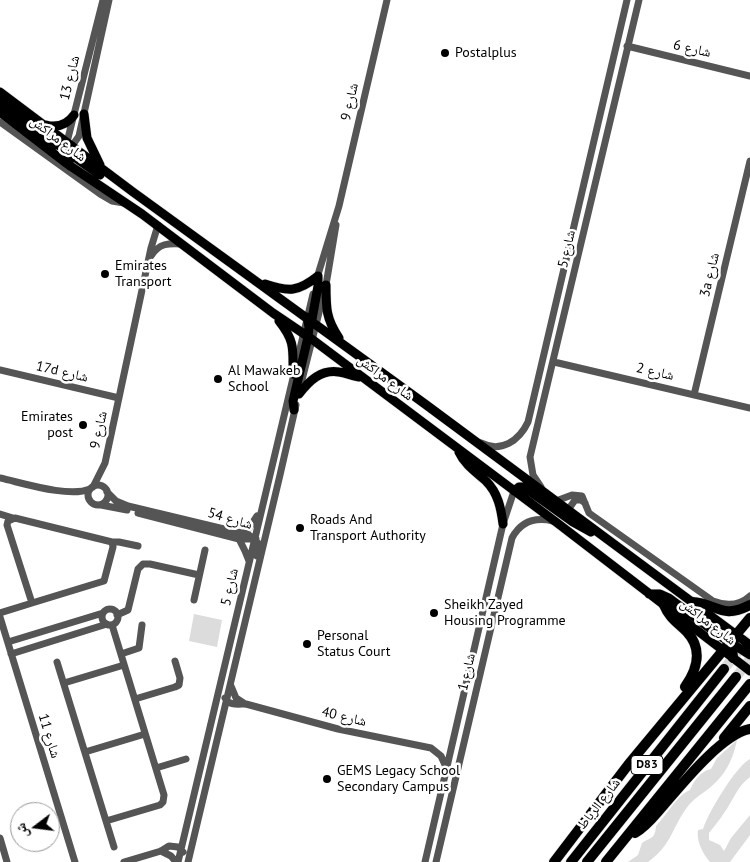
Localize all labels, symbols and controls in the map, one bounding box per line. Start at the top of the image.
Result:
street label: شارع 6 [672,37,712,61]
place label: Postalplus [455,45,517,61]
marker: Postalplus [439,47,451,59]
street label: شارع 13 [56,54,84,102]
street label: شارع 9 [338,82,362,122]
street label: شارع مراكش [27,113,89,165]
street label: شارع 5 [555,229,579,269]
street label: 3a شارع [697,251,723,299]
place label: Emirates Transport [115,258,172,290]
marker: Emirates Transport [99,268,111,280]
street label: شارع مراكش [354,352,416,404]
street label: 17d شارع [34,358,90,386]
street label: شارع 2 [635,360,675,384]
place label: Al Mawakeb School [228,363,300,396]
marker: Al Mawakeb School [212,373,224,385]
place label: Emirates post [21,409,73,442]
street label: شارع 9 [87,410,111,450]
marker: Emirates post [77,419,89,431]
street label: شارع 54 [206,505,254,533]
place label: Roads And Transport Authority [310,512,426,544]
marker: Roads And Transport Authority [294,522,306,534]
street label: شارع 5 [218,567,242,607]
street label: شارع مراكش [677,595,739,649]
place label: Sheikh Zayed Housing Programme [444,597,566,630]
marker: Sheikh Zayed Housing Programme [428,607,440,619]
place label: Personal Status Court [317,628,391,660]
marker: Personal Status Court [301,638,313,650]
street label: شارع 1 [455,652,479,692]
street label: شارع 40 [320,704,368,730]
street label: شارع 11 [34,712,64,760]
road number: D83 [631,756,663,774]
place label: GEMS Legacy School Secondary Campus [337,763,460,796]
marker: GEMS Legacy School Secondary Campus [321,773,333,785]
street label: شارع الرباط [574,775,624,833]
north arrow [10,802,60,852]
text: ش [11,821,32,840]

